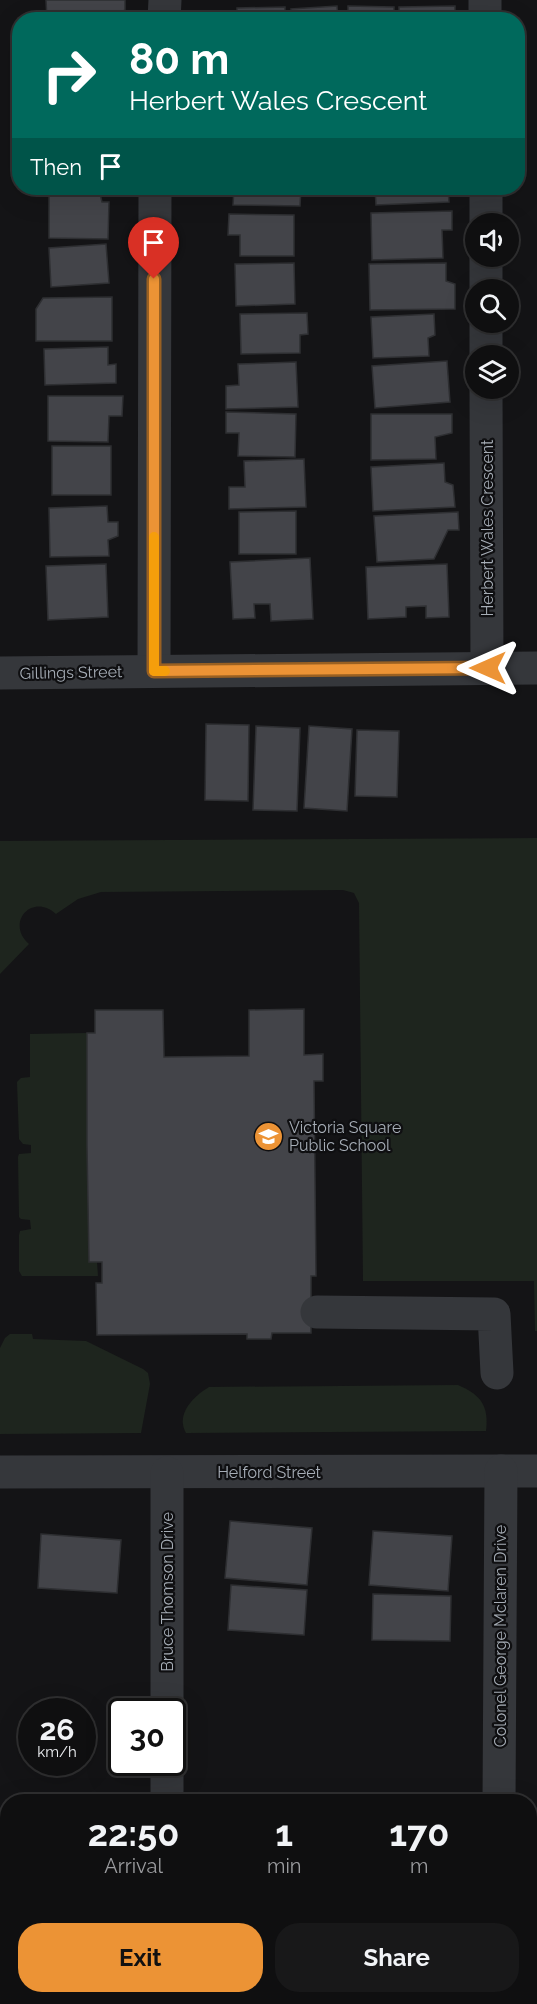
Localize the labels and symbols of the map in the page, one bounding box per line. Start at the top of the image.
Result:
pin [128,217,179,279]
street label: Herbert Wales Crescent [478,439,497,616]
position arrow [456,636,520,700]
street label: Gillings Street [20,662,123,683]
place label: Victoria Square Public School [289,1118,401,1155]
school or university icon: Victoria Square Public School [252,1120,284,1152]
street label: Helford Street [217,1463,322,1482]
street label: Bruce Thomson Drive [158,1512,177,1672]
street label: Colonel George Mclaren Drive [491,1525,510,1747]
speed limit sign: 30 [108,1698,186,1776]

